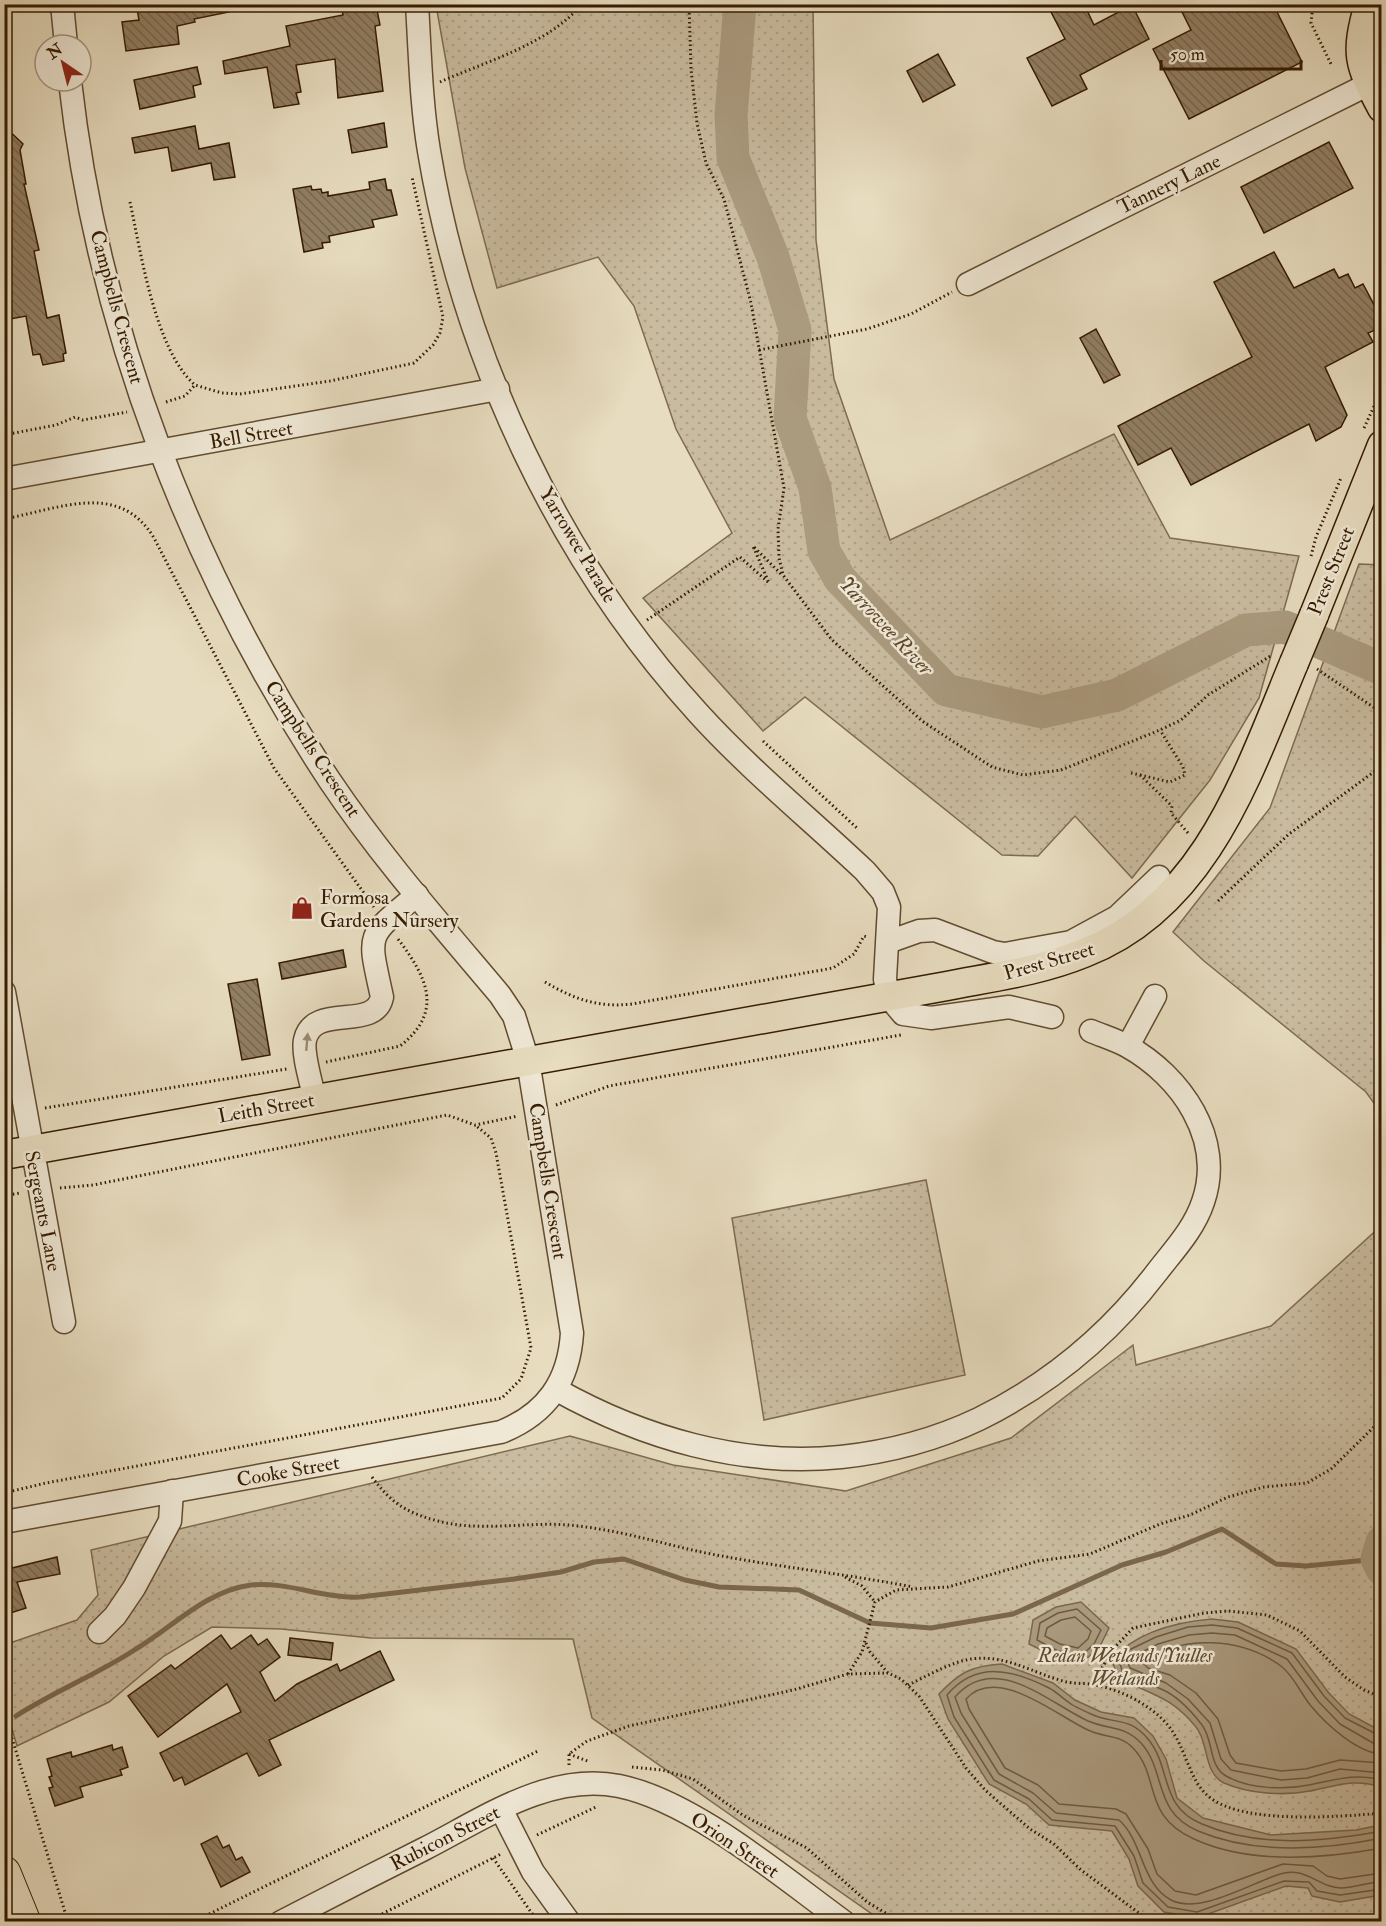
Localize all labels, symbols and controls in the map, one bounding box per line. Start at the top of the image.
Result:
north arrow [33,33,93,93]
scale bar [1161,33,1300,71]
text: N [43,39,67,64]
text: 50 m [1170,43,1205,66]
street label: Tannery Lane [1113,148,1225,220]
street label: Campbells Crescent [84,227,150,387]
street label: Bell Street [207,415,295,455]
street label: Yarrowee Parade [534,482,622,608]
street label: Prest Street [1302,523,1360,619]
water label: Yarrowee River [833,571,940,682]
street label: Campbells Crescent [259,676,367,823]
place label: Formosa Gardens Nursery [320,885,460,933]
shop icon: Formosa Gardens Nursery [289,895,315,921]
street label: Prest Street [1001,936,1098,986]
one-way arrow [302,1033,312,1052]
street label: Leith Street [216,1087,317,1129]
street label: Campbells Crescent [522,1101,573,1262]
street label: Sergeants Lane [19,1149,67,1273]
street label: Cooke Street [235,1450,342,1492]
park label: Redan Wetlands/Yuilles Wetlands [1037,1643,1213,1691]
street label: Rubicon Street [386,1799,504,1876]
street label: Orion Street [686,1806,784,1884]

